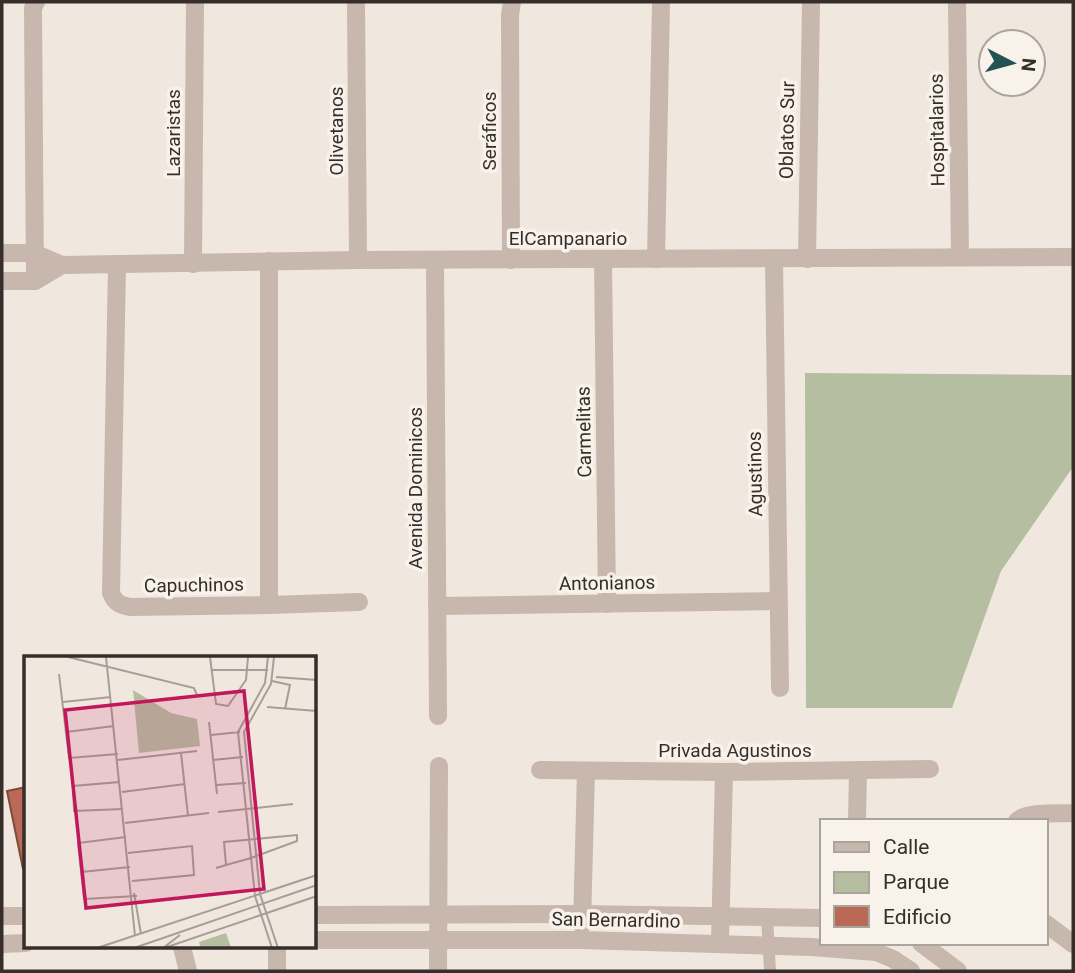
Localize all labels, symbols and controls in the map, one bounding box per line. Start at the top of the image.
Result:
north arrow [977,28,1047,98]
text: N [1016,57,1041,73]
street label: Hospitalarios [925,73,949,187]
street label: Oblatos Sur [775,80,799,179]
street label: Olivetanos [325,86,348,176]
street label: Lazaristas [162,89,185,177]
street label: Seráficos [478,92,501,170]
street label: ElCampanario [509,227,627,250]
street label: Carmelitas [572,386,596,478]
street label: Avenida Dominicos [404,407,427,569]
street label: Agustinos [743,431,767,517]
street label: Antonianos [559,571,655,595]
street label: Capuchinos [144,573,244,597]
inset map [24,656,317,948]
street label: Privada Agustinos [658,739,812,762]
legend [820,819,1047,945]
text: Calle [883,835,929,859]
text: Parque [883,870,949,894]
text: Edificio [883,905,951,929]
street label: San Bernardino [551,907,681,933]

